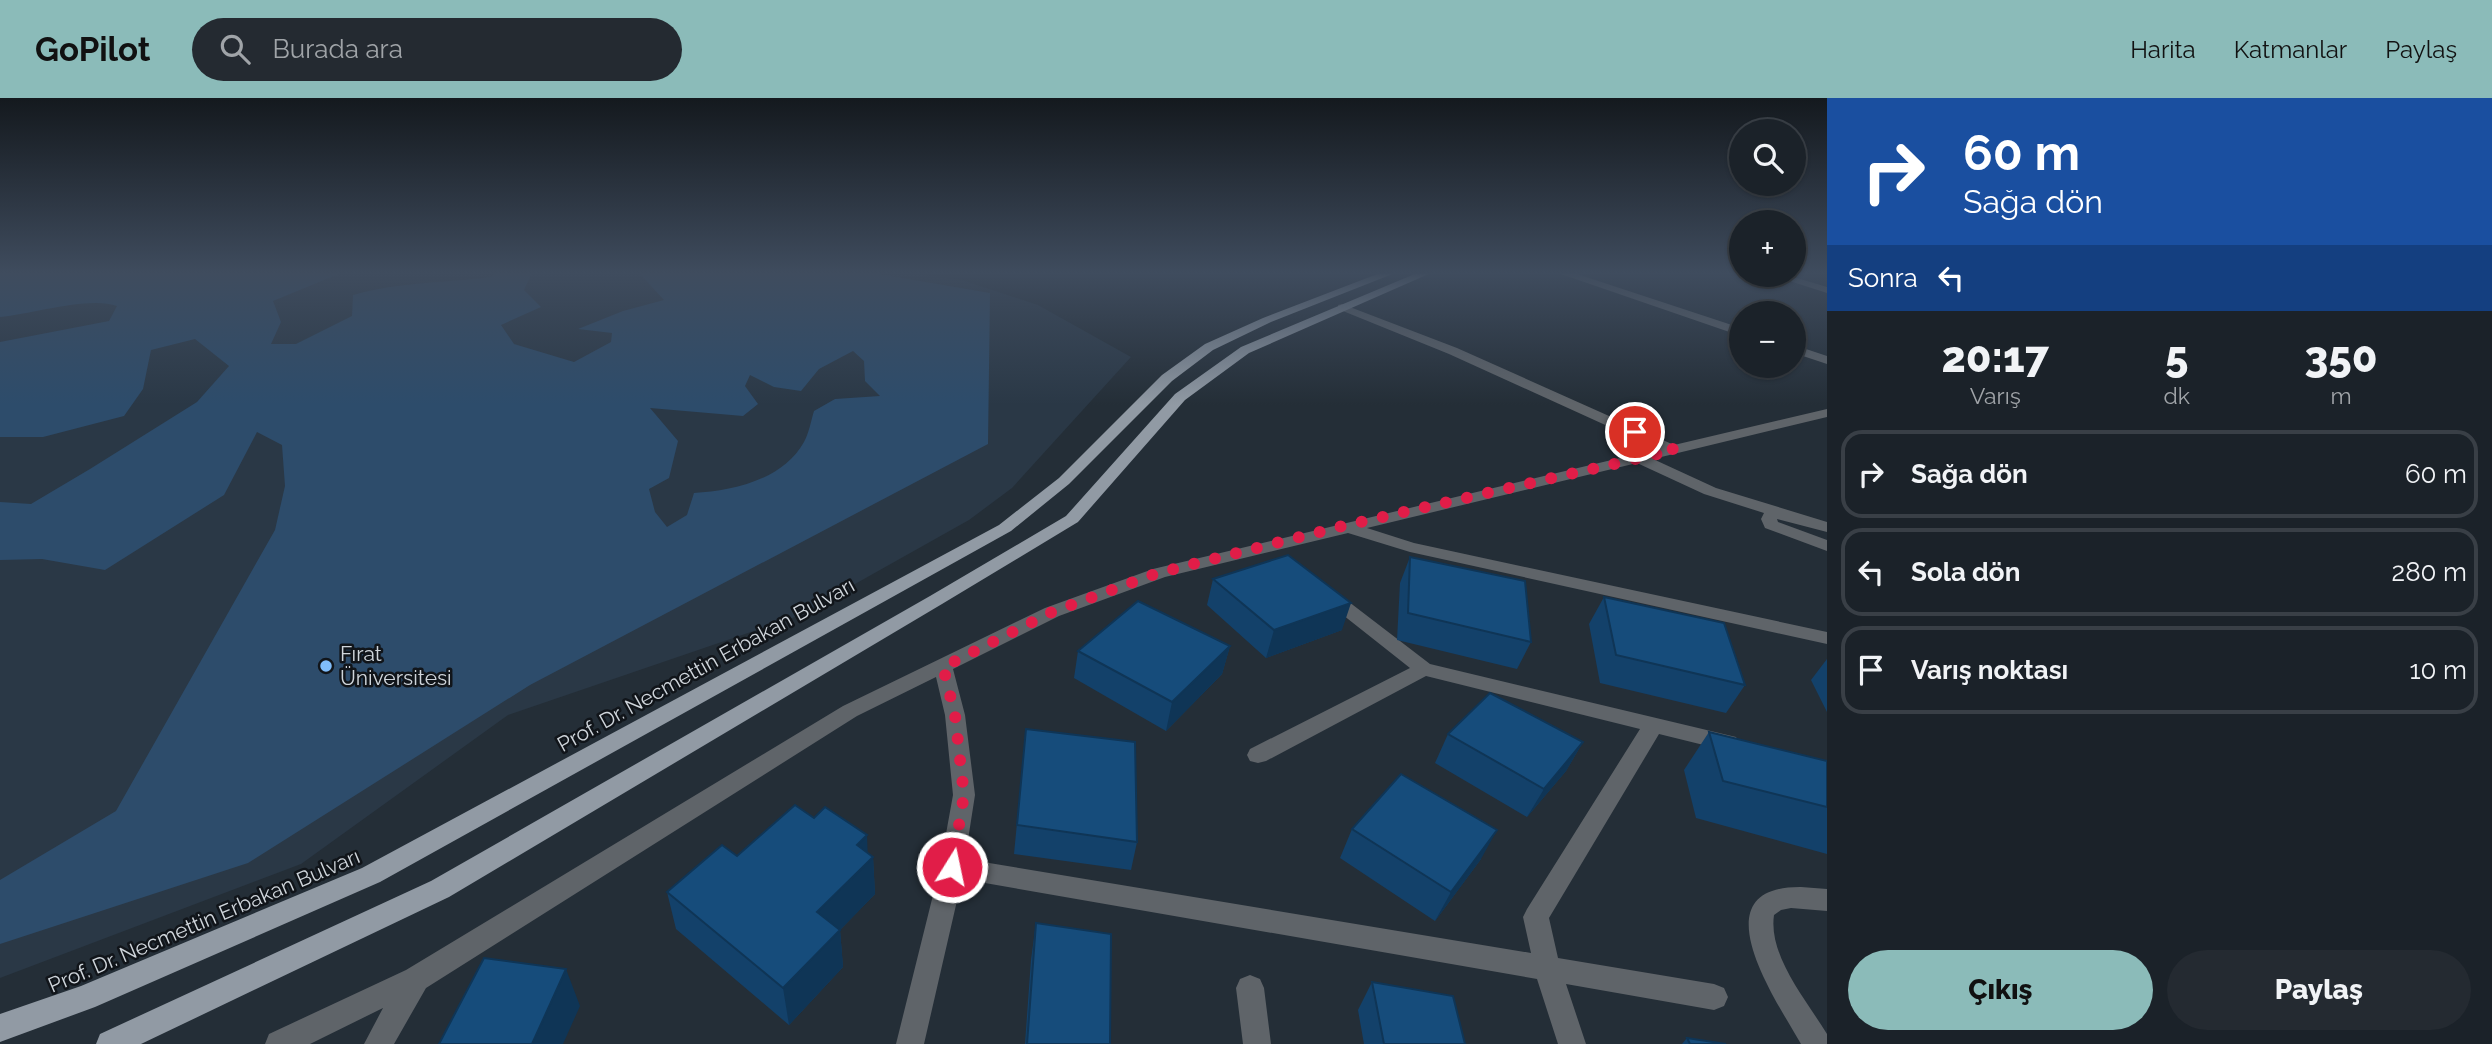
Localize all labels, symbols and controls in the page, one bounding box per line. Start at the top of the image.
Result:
search box [192,18,682,81]
text: GoPilot [35,30,150,69]
icon: search [216,30,254,68]
text: Burada ara [272,34,403,64]
text: Harita [2130,35,2196,64]
text: Katmanlar [2234,35,2347,64]
text: Paylaş [2385,35,2457,64]
map controls [1729,119,1806,378]
button: search [1729,119,1806,196]
text: 60 m [1963,124,2080,181]
icon: right [1848,126,1939,217]
text: Sağa dön [1963,183,2103,220]
button: + [1729,210,1806,287]
icon: left [1932,259,1970,297]
text: Sonra [1848,263,1918,293]
button: − [1729,301,1806,378]
text: 20:17 [1941,333,2049,382]
text: 5 [2165,333,2188,382]
text: 350 [2304,333,2378,382]
text: Varış [1970,382,2021,409]
text: dk [2163,382,2190,409]
text: m [2330,382,2352,409]
pin [1605,402,1665,462]
icon: arrive [1616,413,1654,451]
icon: right [1852,455,1890,493]
text: Sağa dön [1911,459,2028,489]
text: 60 m [2405,459,2467,489]
icon: left [1852,553,1890,591]
text: Sola dön [1911,557,2020,587]
text: 280 m [2392,557,2467,587]
street label: Prof. Dr. Necmettin Erbakan Bulvarı [553,572,859,757]
place label: Fırat Üniversitesi [340,641,452,690]
icon: arrive [1852,651,1890,689]
text: Varış noktası [1911,655,2068,685]
text: 10 m [2409,655,2467,685]
marker: Fırat Üniversitesi [318,658,334,674]
position arrow [915,830,989,904]
street label: Prof. Dr. Necmettin Erbakan Bulvarı [44,843,363,998]
button: Çıkış [1848,950,2153,1030]
button: Paylaş [2167,950,2471,1030]

